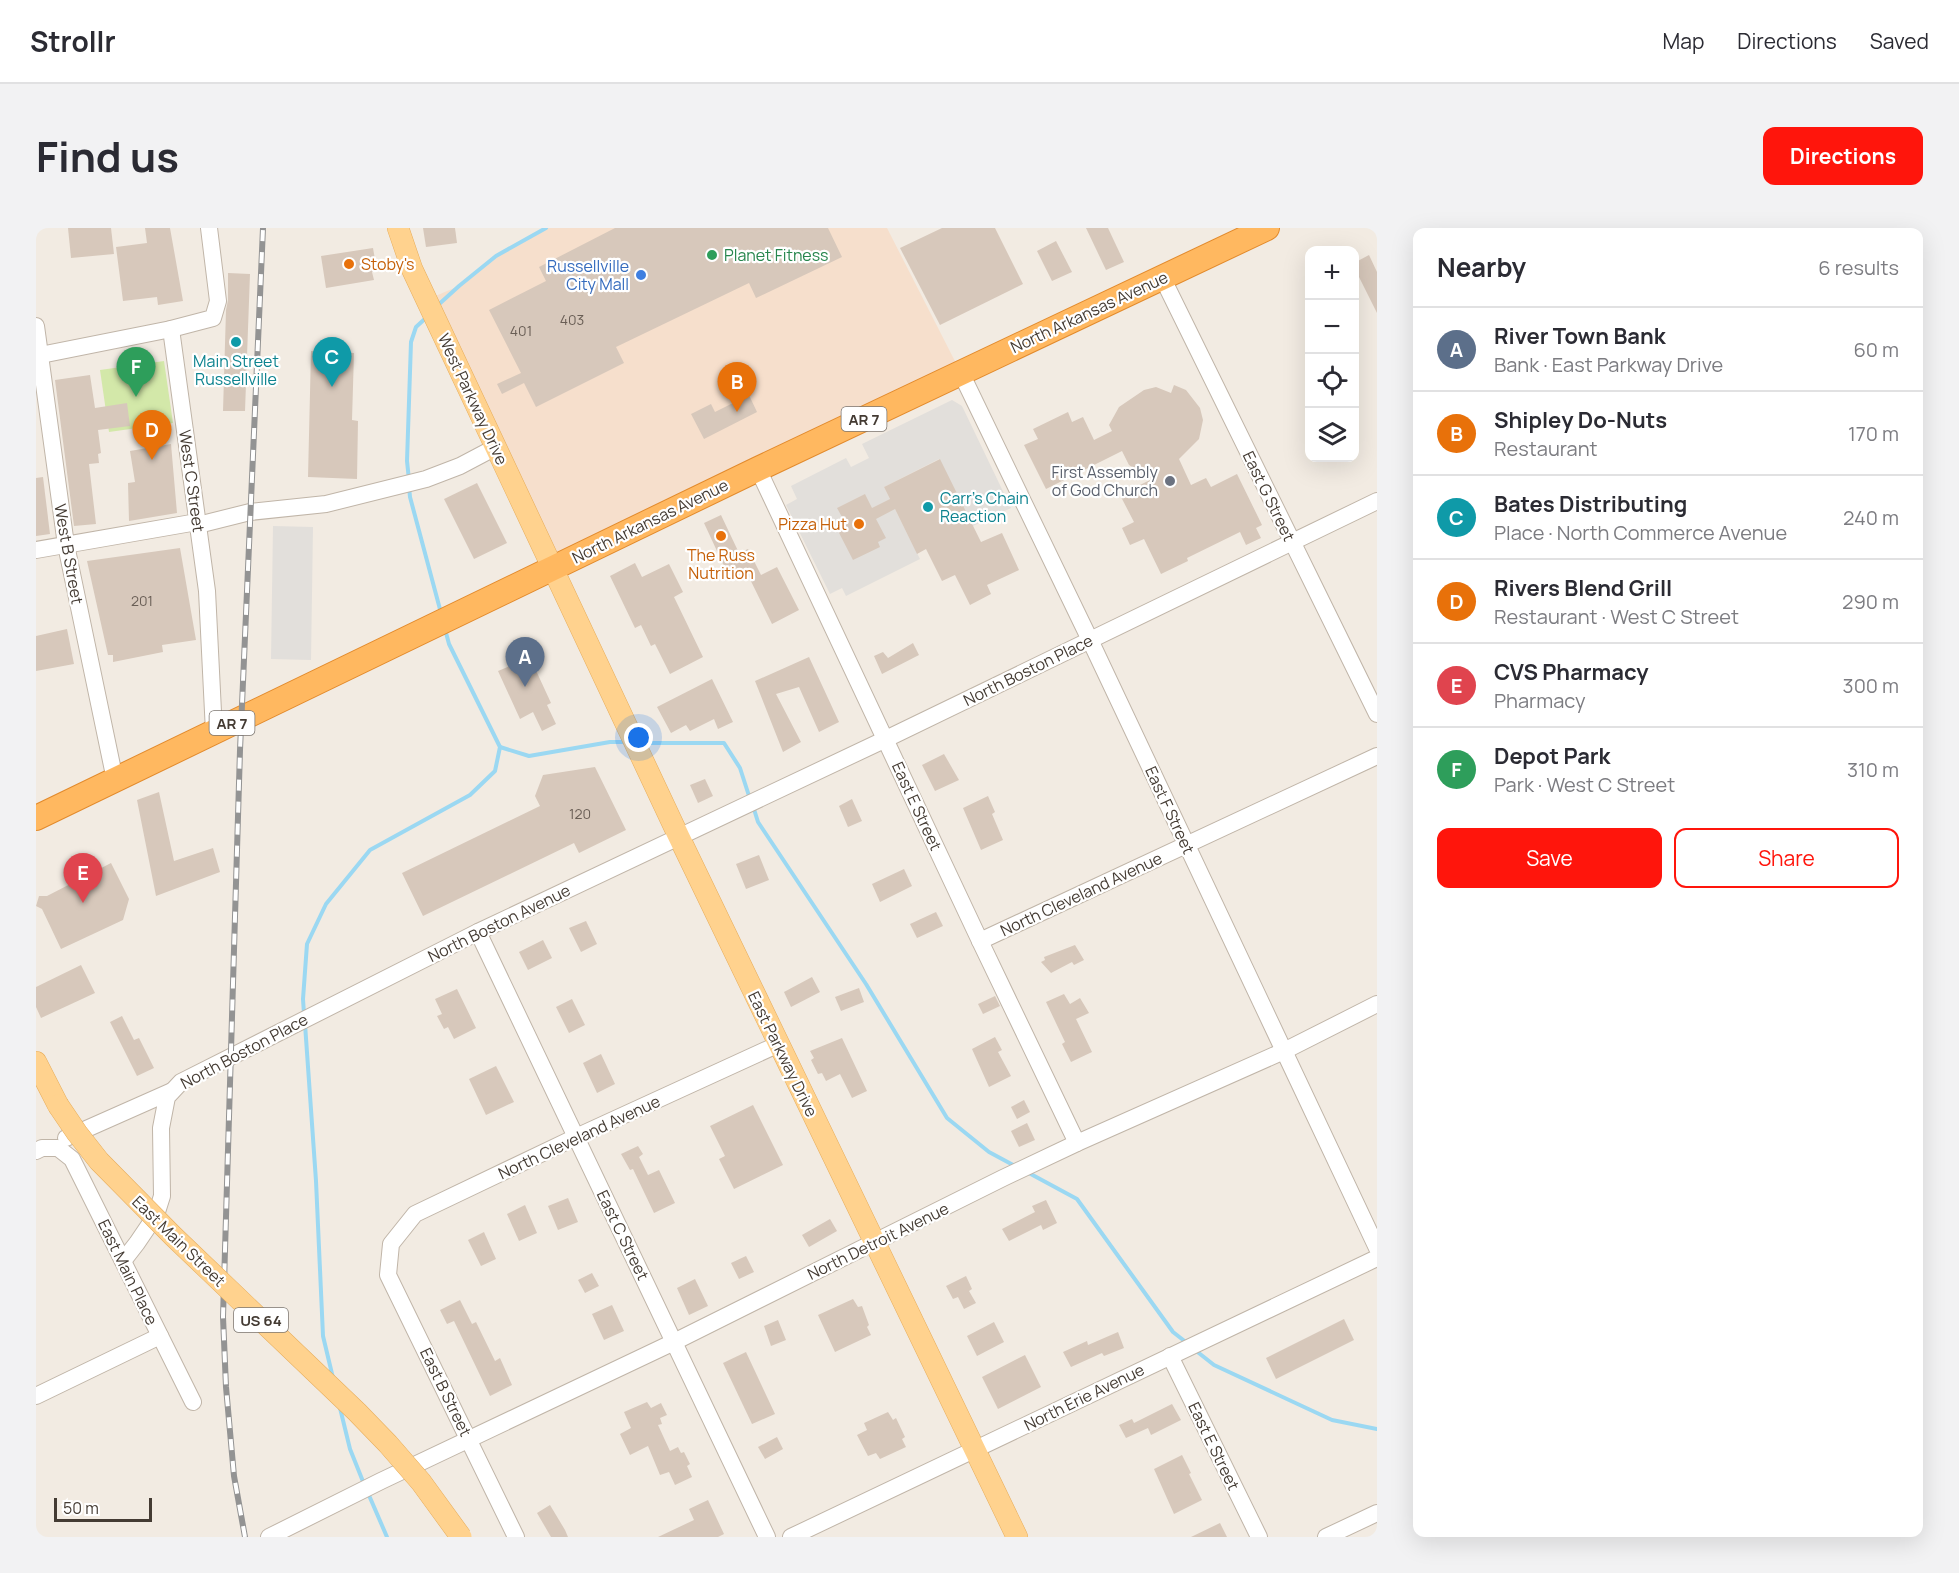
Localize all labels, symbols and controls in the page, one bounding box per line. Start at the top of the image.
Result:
text: Strollr [30,22,116,60]
text: Map [1663,27,1704,55]
text: Directions [1737,27,1837,55]
text: Saved [1870,27,1929,55]
text: Find us [36,127,179,185]
button: Directions [1763,127,1923,185]
place label: Planet Fitness [724,244,829,266]
map controls [1305,246,1359,462]
button: + [1305,246,1359,300]
marker: Planet Fitness [705,248,719,262]
text: Nearby [1437,249,1526,285]
place label: Stoby's [361,253,414,275]
text: 6 results [1818,254,1899,281]
place label: Russellville City Mall [547,255,629,295]
marker: Stoby's [342,257,356,271]
street label: North Arkansas Avenue [1007,266,1171,358]
marker: Russellville City Mall [634,268,648,282]
button: − [1305,300,1359,354]
house number: 403 [560,310,584,329]
house number: 401 [510,321,532,340]
text: River Town Bank [1494,321,1666,351]
street label: West Parkway Drive [433,330,513,468]
marker: Main Street Russellville [229,335,243,349]
text: A [1450,336,1463,363]
text: 60 m [1853,336,1899,363]
pin: C [312,338,352,387]
pin: F [116,348,156,397]
place label: Main Street Russellville [193,350,279,390]
text: Bank · East Parkway Drive [1494,351,1723,378]
button: locate [1305,354,1359,408]
pin: B [718,362,756,412]
text: Shipley Do-Nuts [1494,405,1667,435]
road number: AR 7 [842,407,886,431]
button: layers [1305,408,1359,462]
pin: D [132,410,172,460]
text: B [1450,420,1463,447]
text: 170 m [1848,420,1899,447]
street label: West C Street [174,428,210,534]
text: Restaurant [1494,435,1598,462]
street label: East G Street [1238,447,1300,545]
place label: First Assembly of God Church [1051,461,1159,501]
street label: North Arkansas Avenue [568,474,732,568]
marker: First Assembly of God Church [1163,474,1177,488]
place label: Carr's Chain Reaction [940,487,1029,527]
text: Bates Distributing [1494,489,1687,519]
marker: Carr's Chain Reaction [921,500,935,514]
street label: West B Street [49,502,89,606]
text: C [1449,504,1464,531]
text: 240 m [1843,504,1899,531]
place label: Pizza Hut [778,513,847,535]
marker: Pizza Hut [852,517,866,531]
text: Place · North Commerce Avenue [1494,519,1787,546]
marker: The Russ Nutrition [714,529,728,543]
place label: The Russ Nutrition [687,544,755,584]
text: Rivers Blend Grill [1494,573,1672,603]
text: D [1449,588,1464,615]
text: 290 m [1842,588,1899,615]
house number: 201 [131,591,153,610]
text: Restaurant · West C Street [1494,603,1739,630]
street label: North Boston Place [960,629,1096,711]
pin: A [506,638,544,687]
text: CVS Pharmacy [1494,657,1649,687]
text: E [1451,672,1462,699]
text: 300 m [1843,672,1899,699]
text: Pharmacy [1494,687,1586,714]
road number: AR 7 [210,711,254,735]
your location [624,723,653,752]
text: Depot Park [1494,741,1610,771]
text: F [1451,756,1462,783]
text: 310 m [1847,756,1899,783]
street label: East E Street [887,758,947,854]
street label: East F Street [1140,763,1200,857]
text: Park · West C Street [1494,771,1675,798]
house number: 120 [569,804,591,823]
button: Save [1437,828,1662,888]
button: Share [1674,828,1899,888]
street label: North Cleveland Avenue [997,847,1165,941]
pin: E [64,854,102,903]
street label: North Boston Avenue [424,879,574,967]
street label: East Parkway Drive [743,988,823,1120]
street label: North Boston Place [176,1008,312,1094]
street label: North Cleveland Avenue [495,1090,663,1184]
street label: East C Street [592,1186,654,1284]
street label: East Main Street [128,1191,230,1291]
street label: North Detroit Avenue [804,1197,952,1285]
street label: East Main Place [93,1215,163,1329]
road number: US 64 [234,1308,288,1332]
street label: East B Street [415,1344,477,1440]
street label: North Erie Avenue [1020,1358,1148,1436]
street label: East E Street [1183,1398,1245,1494]
scale bar [54,1495,152,1522]
text: 50 m [63,1497,99,1519]

